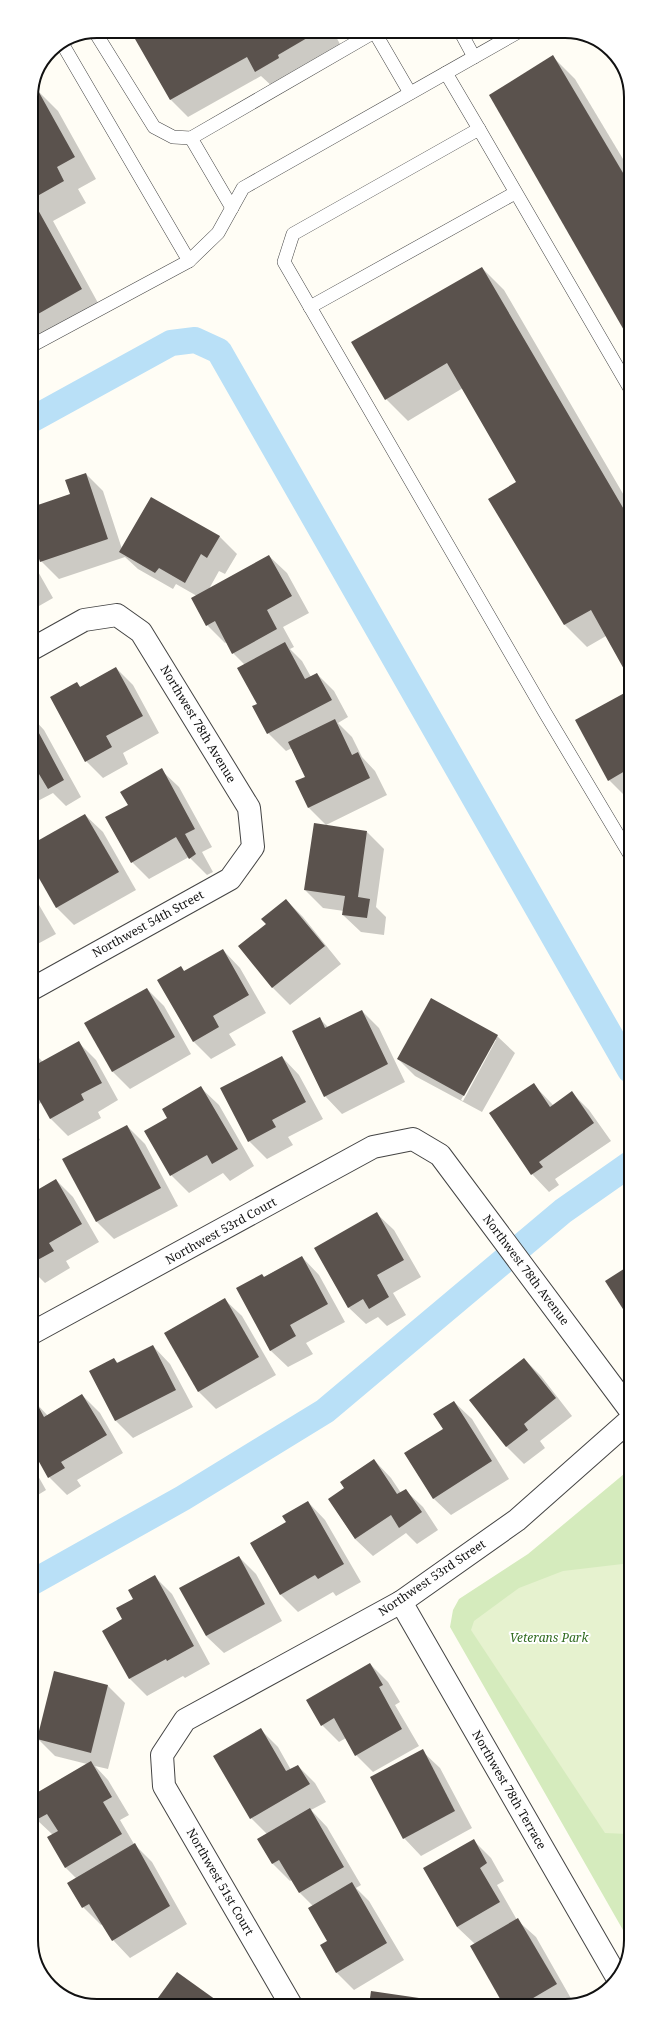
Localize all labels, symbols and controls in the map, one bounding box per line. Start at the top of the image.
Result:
street label: Northwest 78th Avenue [157,662,240,786]
street label: Northwest 54th Street [89,886,207,961]
street label: Northwest 53rd Court [162,1193,279,1268]
street label: Northwest 78th Avenue [479,1211,574,1328]
street label: Northwest 53rd Street [375,1535,489,1620]
park label: Veterans Park [510,1629,589,1646]
street label: Northwest 78th Terrace [468,1727,550,1852]
street label: Northwest 51st Court [183,1825,258,1938]

